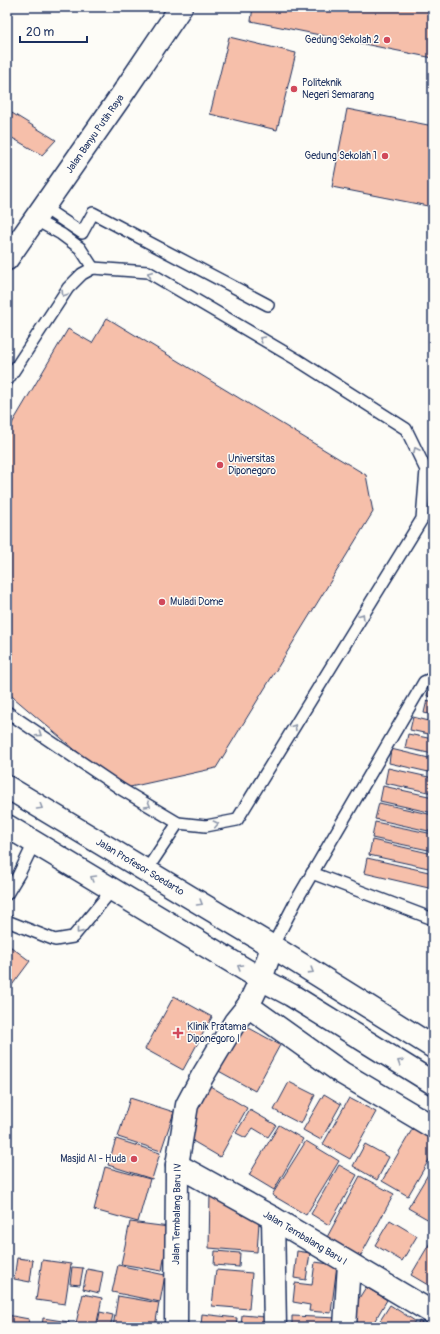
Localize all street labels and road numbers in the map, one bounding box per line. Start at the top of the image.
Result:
street label: Jalan Banyu Putih Raya [63,92,127,176]
street label: Jalan Profesor Soedarto [94,836,187,898]
street label: Jalan Tembalang Baru IV [170,1163,184,1265]
street label: Jalan Tembalang Baru I [261,1208,349,1268]

